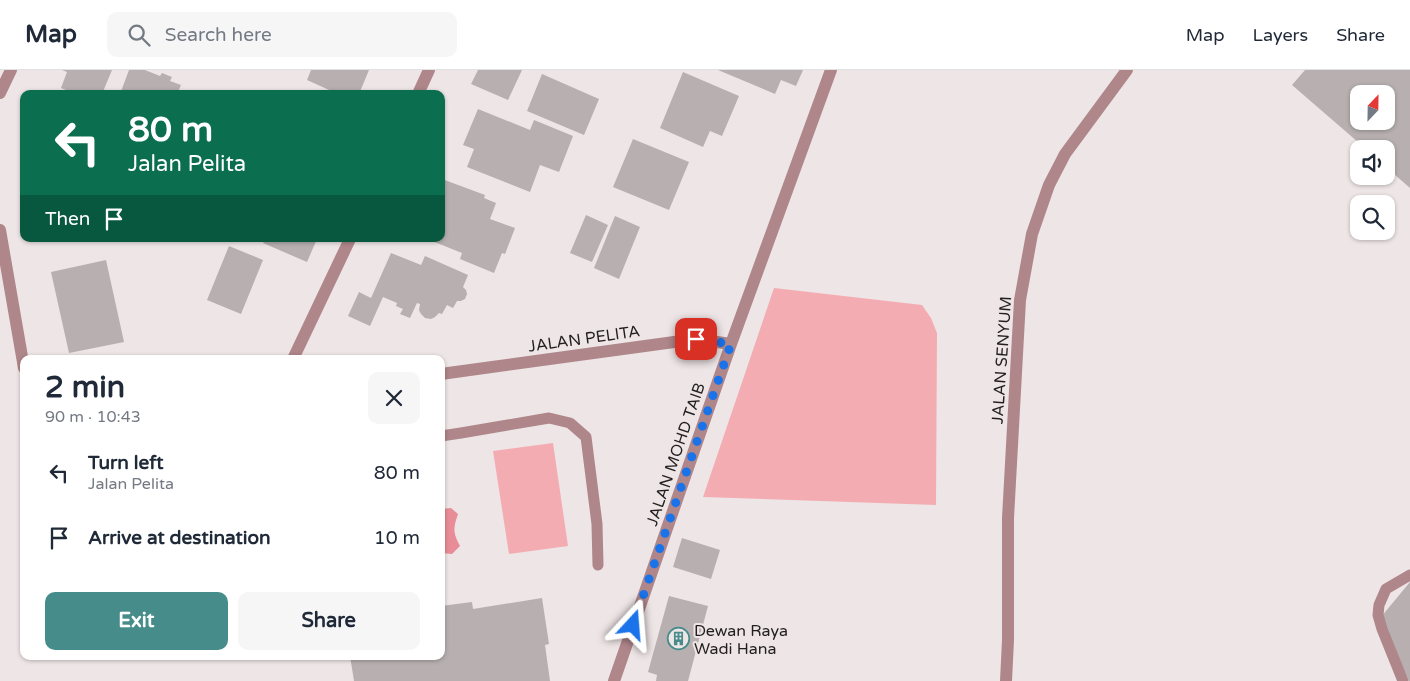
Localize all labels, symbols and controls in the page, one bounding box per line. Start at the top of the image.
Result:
search box [107,12,457,57]
text: Map [25,20,77,49]
icon: search [125,21,153,49]
text: Search here [165,24,272,46]
text: Map [1186,24,1225,46]
text: Layers [1253,24,1308,46]
text: Share [1336,24,1385,46]
north arrow [1350,85,1395,130]
map controls [1350,85,1395,240]
text: 80 m [128,109,213,151]
icon: left [45,110,110,175]
button: sound [1350,140,1395,185]
text: Jalan Pelita [128,151,246,177]
button: search [1350,195,1395,240]
icon: arrive [100,205,128,233]
text: Then [45,208,90,230]
street label: JALAN SENYUM [988,296,1016,425]
pin [675,318,717,360]
street label: JALAN PELITA [527,321,641,357]
icon: arrive [682,325,710,353]
text: 2 min [45,369,125,406]
button: close [368,372,420,424]
street label: JALAN MOHD TAIB [642,380,710,529]
text: 90 m · 10:43 [45,407,141,427]
text: Turn left [88,452,164,474]
icon: left [45,459,73,487]
text: 80 m [374,462,420,484]
text: Jalan Pelita [88,474,174,494]
icon: arrive [45,524,73,552]
text: Arrive at destination [88,527,271,549]
text: 10 m [374,527,420,549]
button: Exit [45,592,228,650]
button: Share [238,592,420,650]
position arrow [606,598,658,650]
place label: Dewan Raya Wadi Hana [694,621,788,659]
building icon: Dewan Raya Wadi Hana [666,627,690,651]

